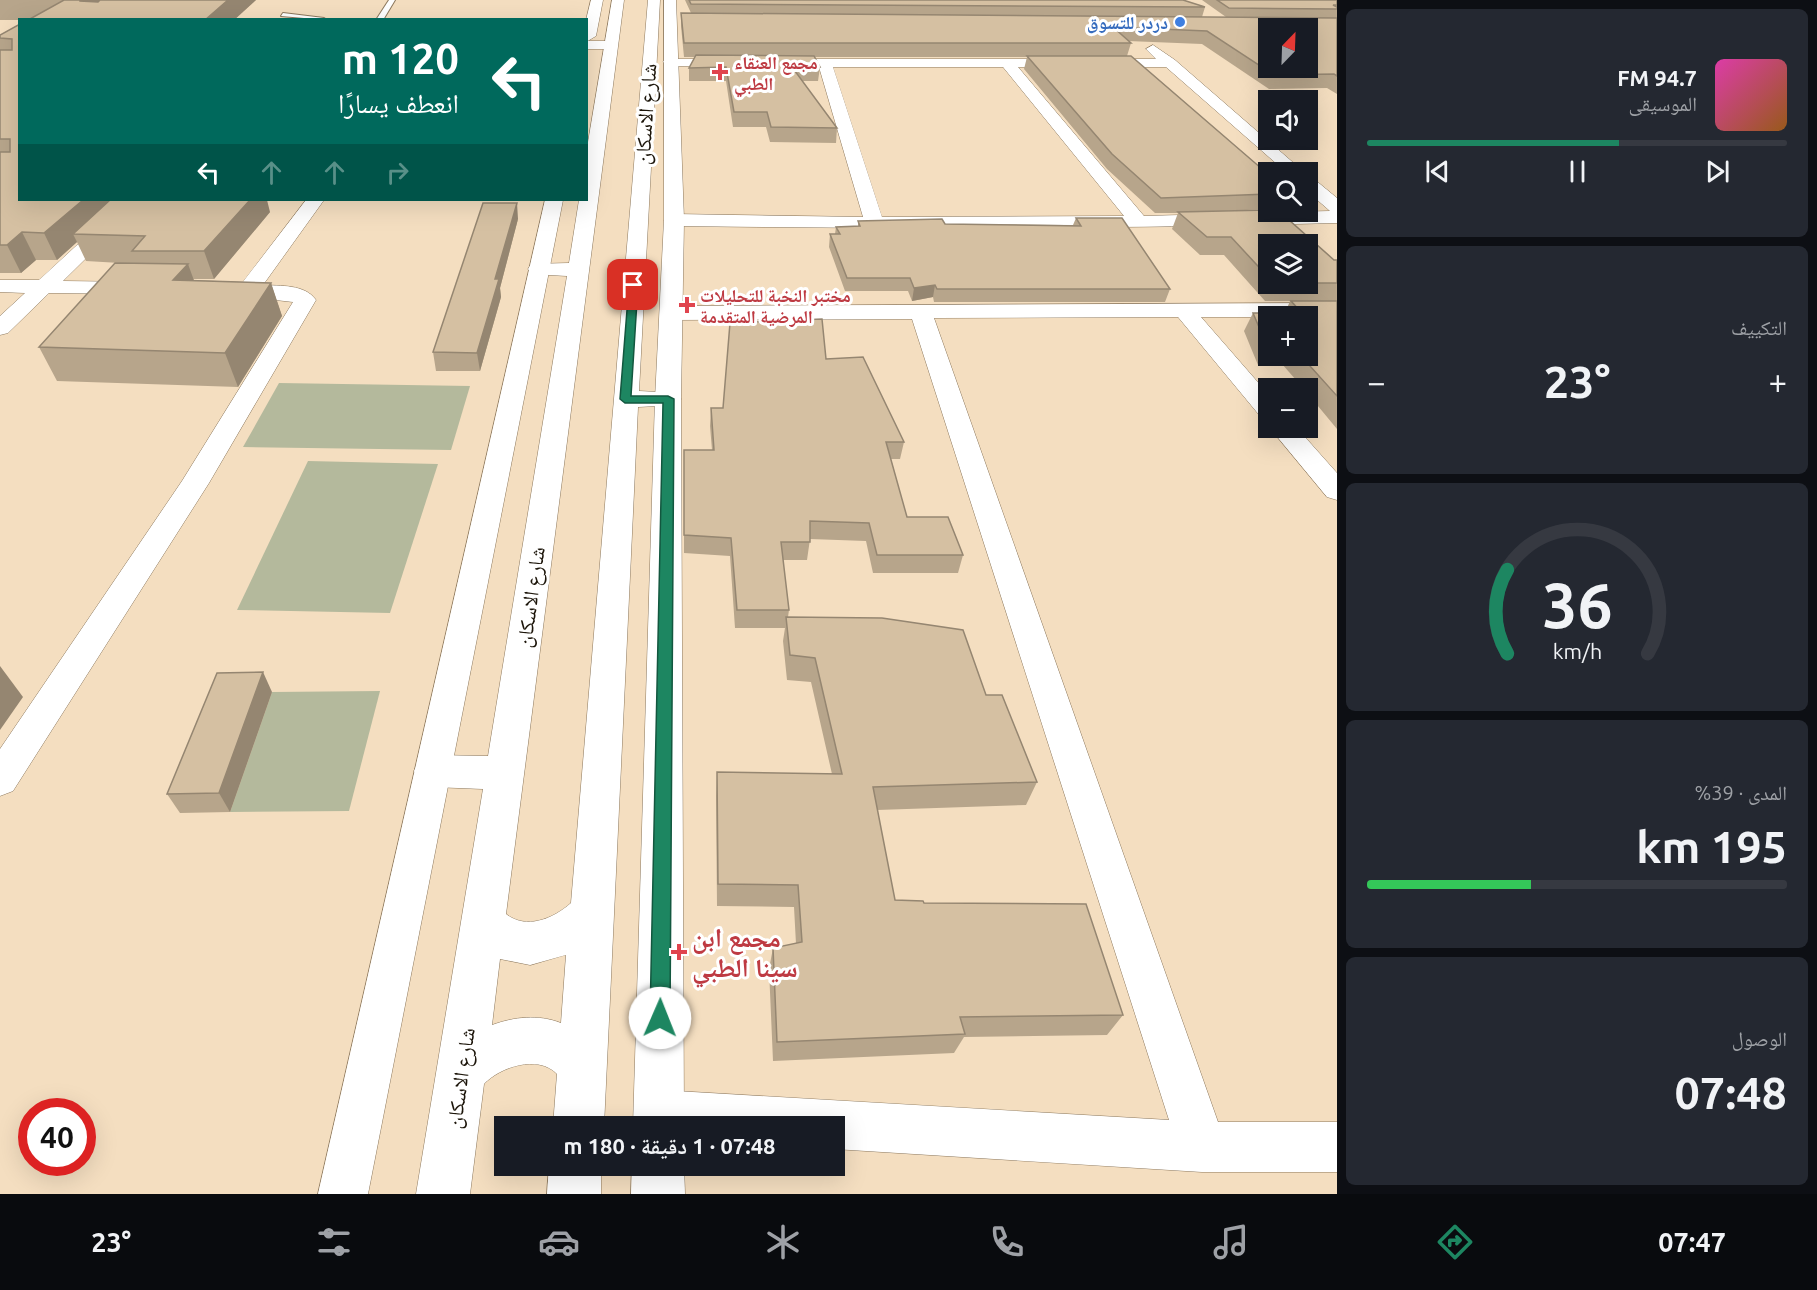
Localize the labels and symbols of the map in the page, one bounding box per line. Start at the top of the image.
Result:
place label: دردر للتسوق [1087,12,1168,34]
marker: دردر للتسوق [1173,15,1187,29]
north arrow [1258,18,1318,78]
place label: مجمع العنقاء الطبي [734,52,818,98]
street label: شارع الاسكان [629,62,663,166]
marker: مجمع العنقاء الطبي [711,63,729,81]
pin [607,259,658,310]
place label: مختبر النخبة للتحليلات المرضية المتقدمة [700,285,851,327]
marker: مختبر النخبة للتحليلات المرضية المتقدمة [678,296,696,314]
street label: شارع الاسكان [511,545,551,649]
place label: مجمع ابن سينا الطبي [692,923,798,988]
marker: مجمع ابن سينا الطبي [670,943,688,961]
position arrow [628,986,692,1050]
street label: شارع الاسكان [441,1026,481,1130]
speed limit sign: 40 [18,1098,96,1176]

